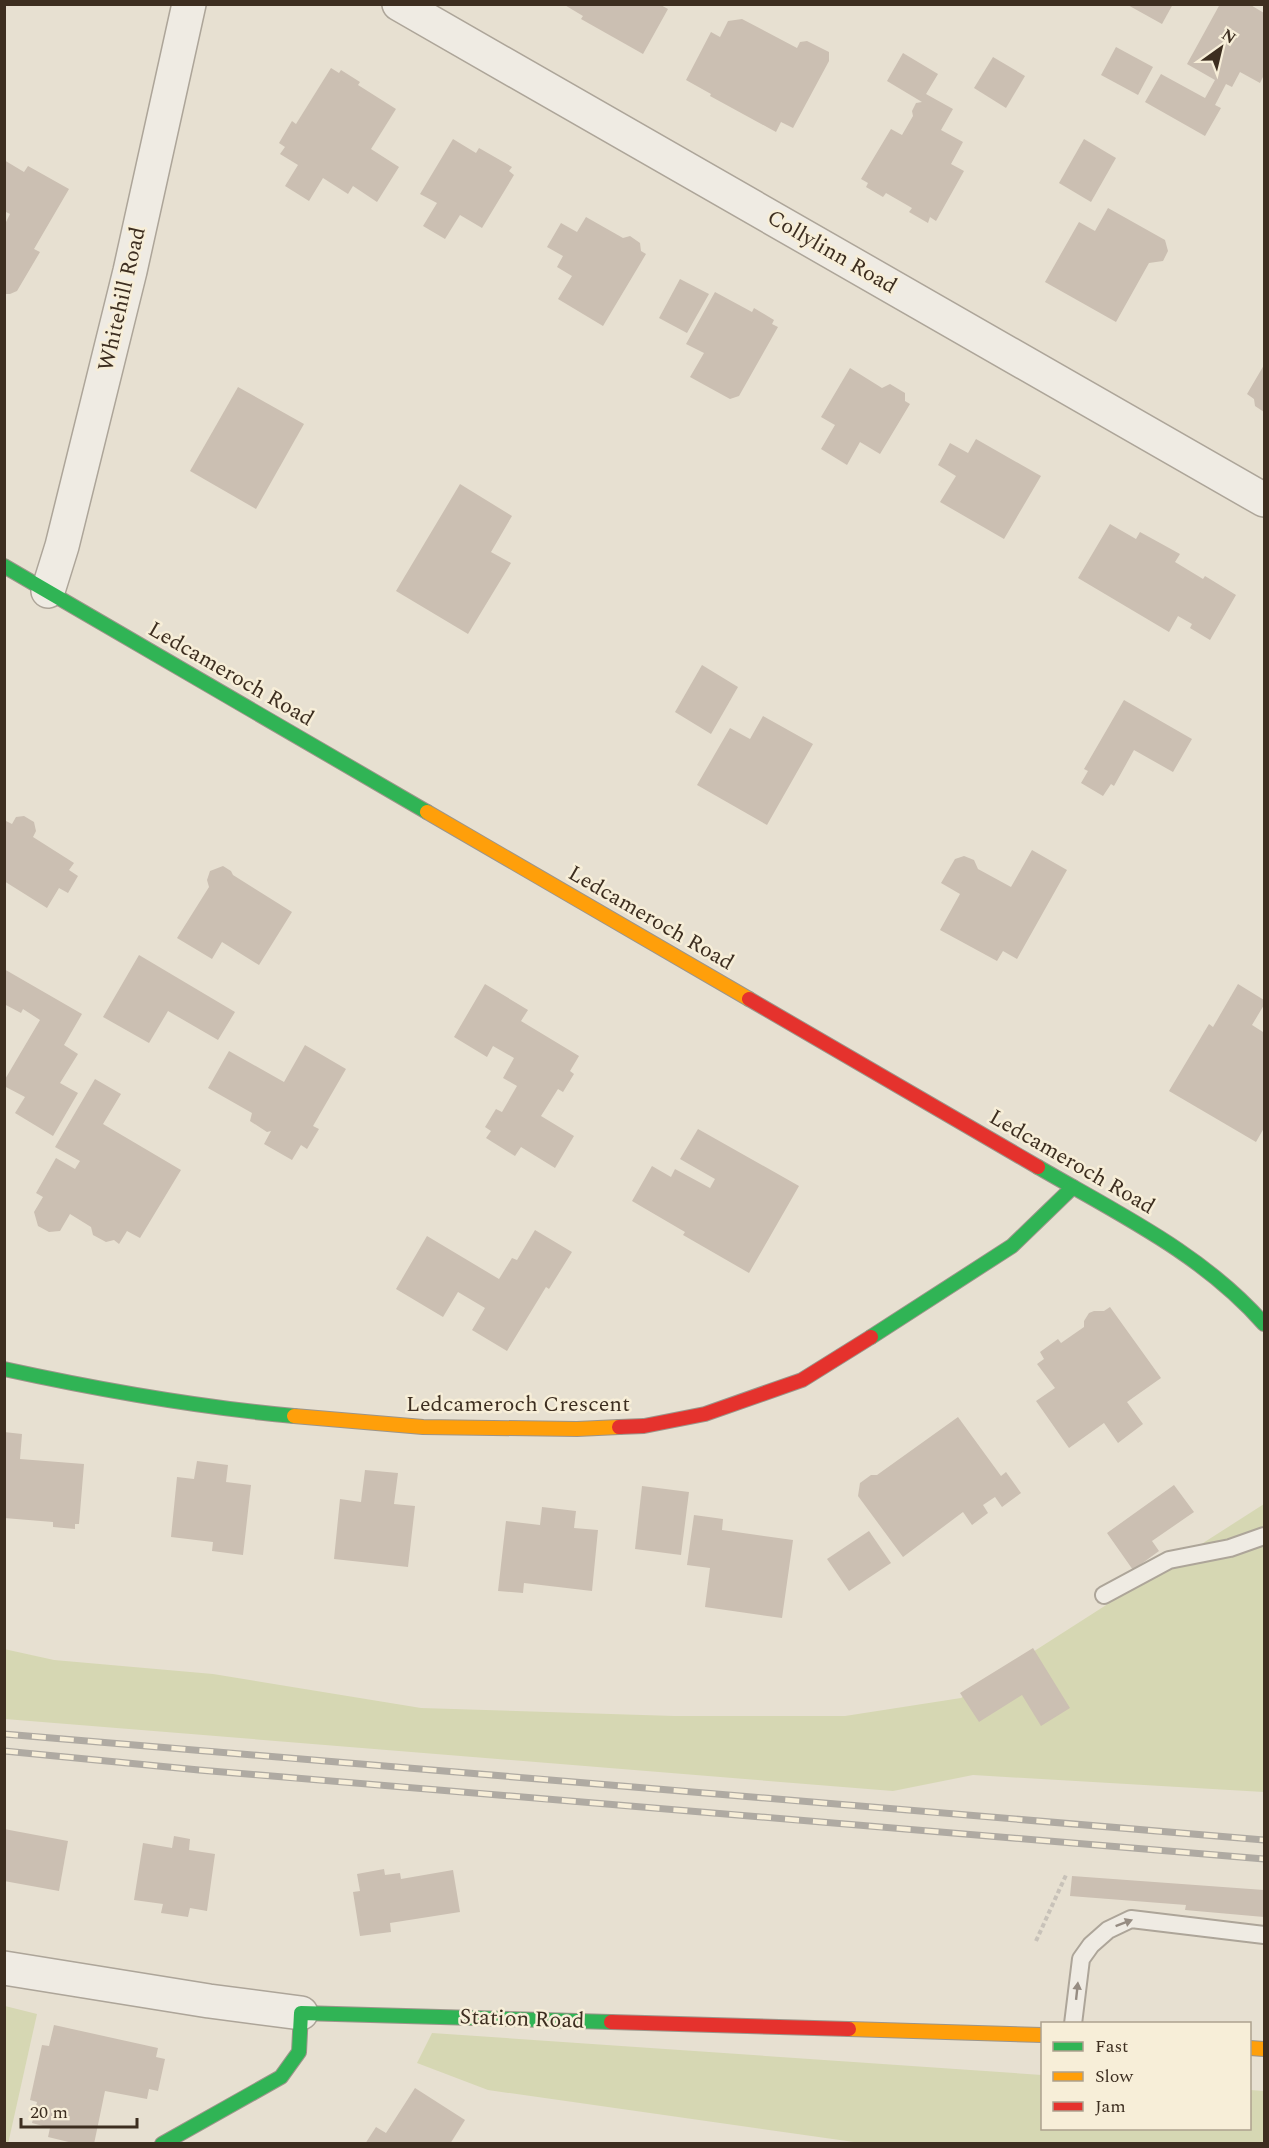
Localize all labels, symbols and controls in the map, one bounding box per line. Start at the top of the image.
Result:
north arrow [1191,18,1251,78]
text: N [1217,23,1241,50]
street label: Collylinn Road [761,201,903,303]
street label: Whitehill Road [89,224,155,374]
street label: Ledcameroch Road [142,613,320,735]
street label: Ledcameroch Road [562,857,740,979]
street label: Ledcameroch Road [983,1101,1161,1223]
street label: Ledcameroch Crescent [406,1388,630,1421]
one-way arrow [1116,1918,1134,1928]
one-way arrow [1072,1982,1082,2001]
street label: Station Road [459,2000,585,2038]
legend [1041,2022,1251,2130]
text: Fast [1095,2033,1128,2060]
text: Slow [1095,2063,1134,2090]
scale bar [21,2091,136,2129]
text: Jam [1095,2093,1126,2120]
text: 20 m [30,2099,68,2126]

